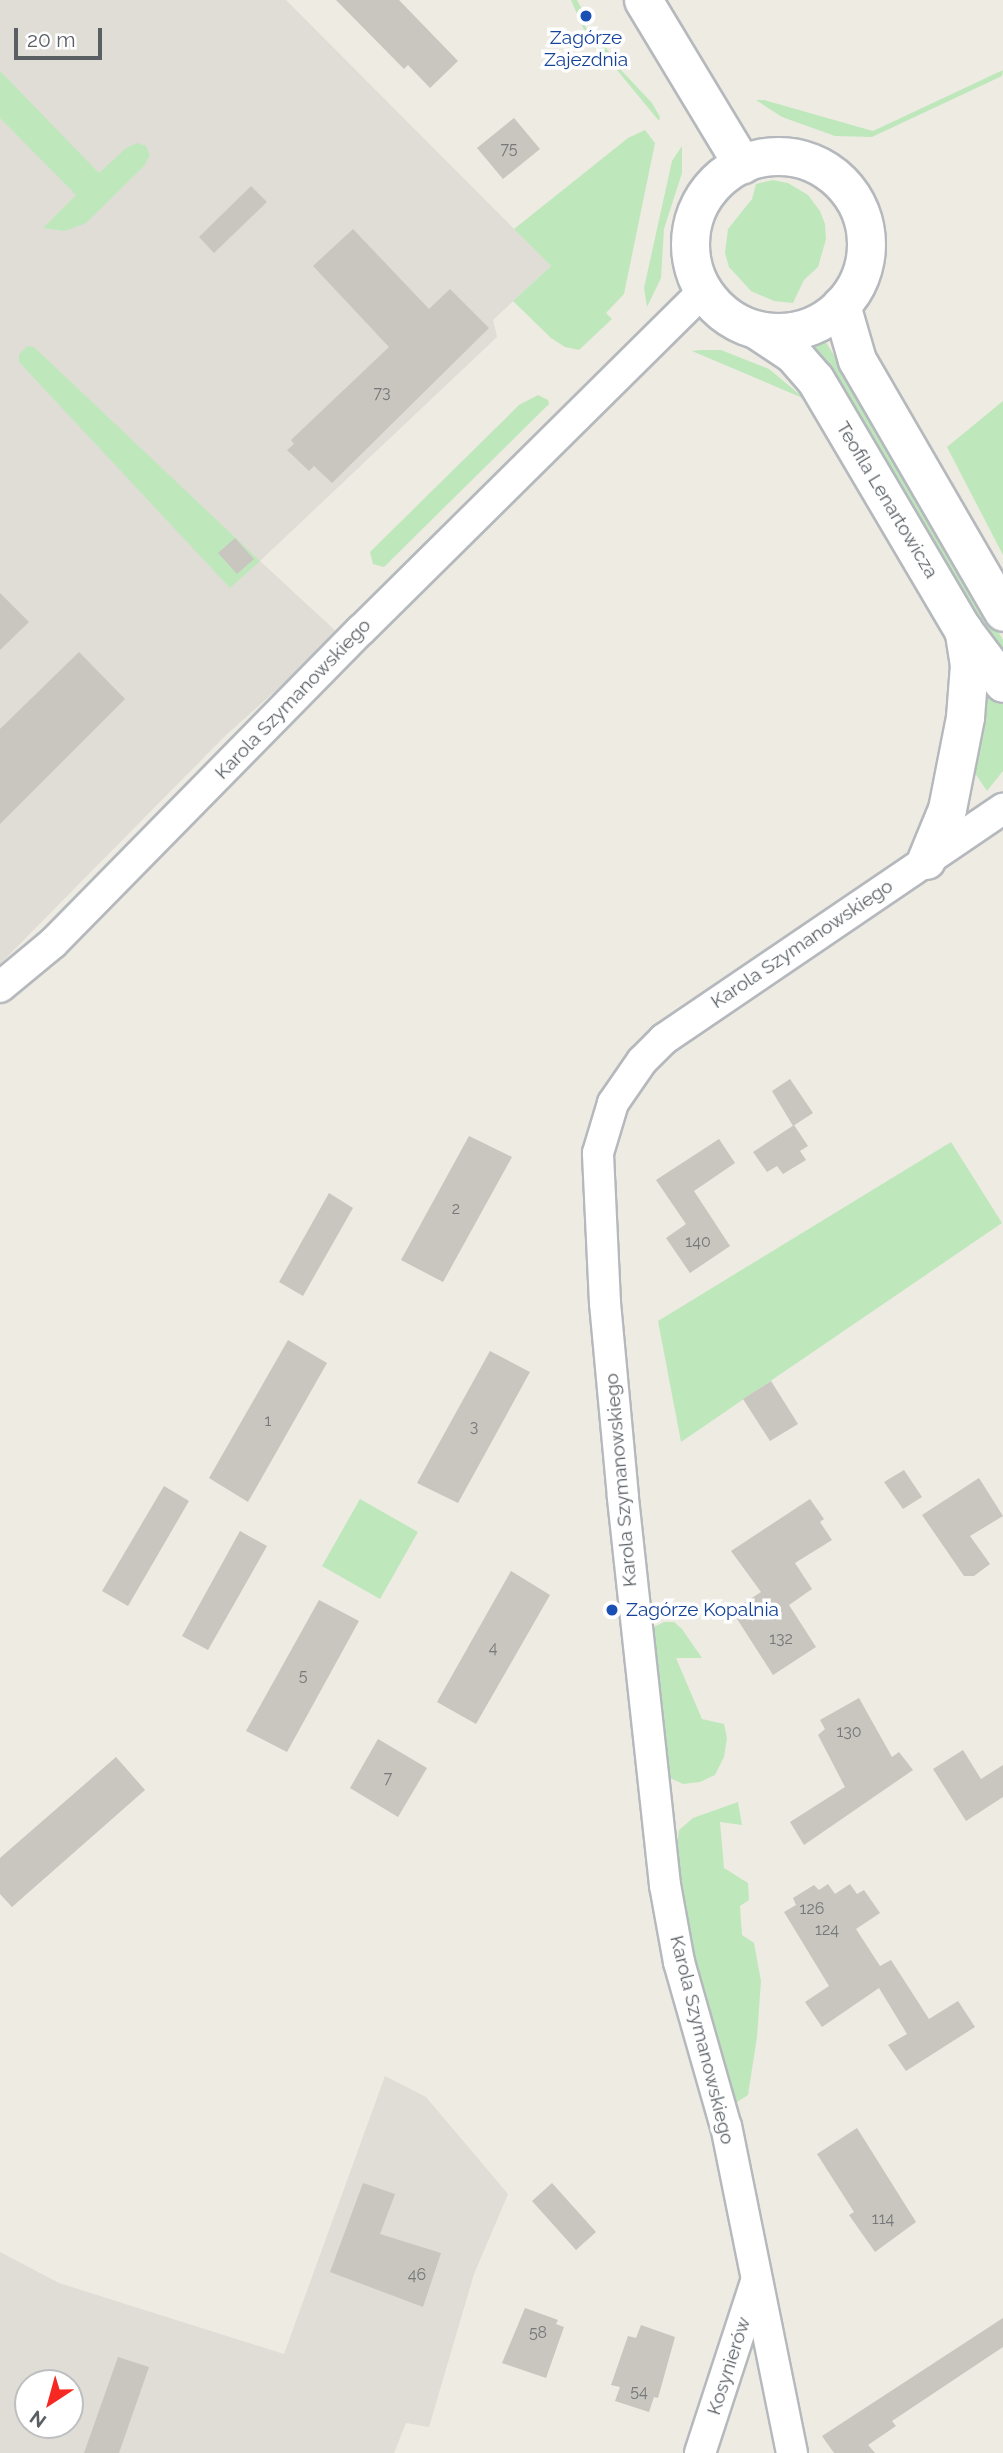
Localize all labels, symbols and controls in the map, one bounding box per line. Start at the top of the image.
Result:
marker: Zagórze Zajezdnia [578,8,594,24]
scale bar [18,14,105,58]
text: 20 m [27,27,75,52]
place label: Zagórze Zajezdnia [544,27,628,71]
house number: 75 [500,139,518,159]
house number: 73 [373,383,391,403]
street label: Teofila Lenartowicza [831,418,943,582]
street label: Karola Szymanowskiego [210,614,376,784]
street label: Karola Szymanowskiego [707,875,897,1013]
house number: 2 [452,1199,460,1219]
house number: 140 [685,1232,711,1252]
street label: Karola Szymanowskiego [600,1372,642,1588]
house number: 1 [265,1411,271,1431]
house number: 3 [470,1417,478,1437]
place label: Zagórze Kopalnia [626,1599,779,1621]
marker: Zagórze Kopalnia [604,1602,620,1618]
house number: 132 [769,1629,793,1649]
house number: 4 [489,1638,497,1658]
house number: 5 [299,1666,307,1686]
house number: 130 [836,1722,862,1742]
house number: 7 [384,1768,392,1788]
house number: 126 [800,1899,824,1919]
house number: 124 [815,1920,839,1940]
street label: Karola Szymanowskiego [665,1933,739,2147]
house number: 114 [872,2209,894,2229]
house number: 46 [408,2265,426,2285]
street label: Kosynierów [702,2314,756,2418]
house number: 58 [529,2323,547,2343]
north arrow [14,2369,84,2439]
house number: 54 [630,2382,648,2402]
text: N [26,2406,50,2433]

